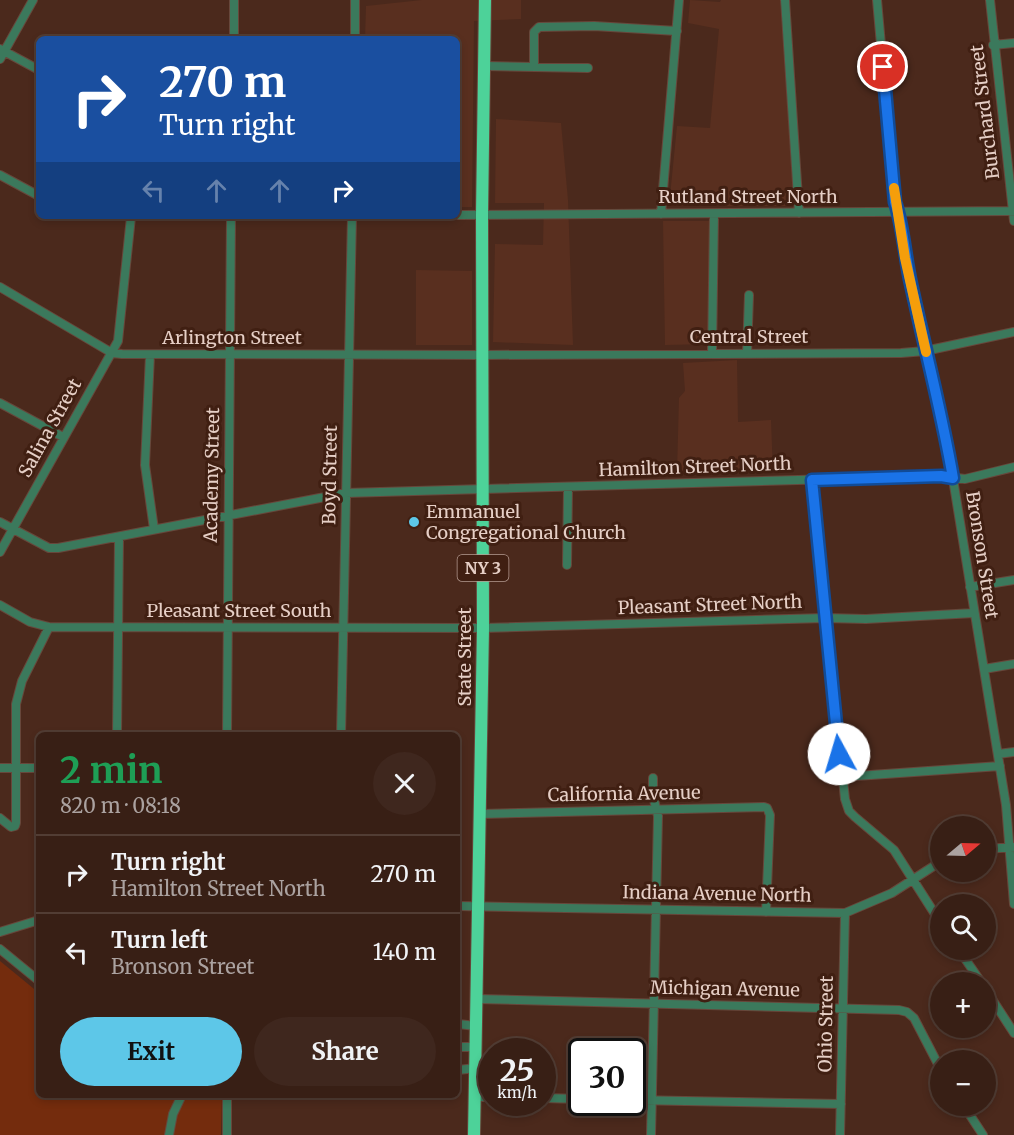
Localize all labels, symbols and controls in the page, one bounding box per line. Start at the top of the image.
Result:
pin [857,41,908,92]
street label: Burchard Street [965,43,1004,181]
icon: arrive [866,50,899,83]
text: 270 m [159,56,286,108]
icon: right [60,60,138,138]
text: Turn right [159,108,296,142]
icon: left [137,174,170,207]
icon: ahead [200,174,233,207]
icon: ahead [263,174,296,207]
icon: right [326,174,359,207]
street label: Rutland Street North [658,185,838,208]
street label: Central Street [690,325,808,348]
street label: Arlington Street [161,326,302,349]
street label: Salina Street [13,374,86,481]
street label: Academy Street [199,407,224,544]
street label: Boyd Street [317,425,342,525]
street label: Hamilton Street North [598,452,792,481]
street label: Bronson Street [961,489,1004,620]
place label: Emmanuel Congregational Church [426,500,626,544]
marker: Emmanuel Congregational Church [407,515,421,529]
road number: NY 3 [458,555,508,581]
street label: Pleasant Street North [617,590,803,619]
street label: Pleasant Street South [147,599,331,622]
street label: State Street [453,607,476,707]
position arrow [807,722,871,786]
text: 2 min [60,748,163,793]
button: close [373,752,436,815]
street label: California Avenue [547,781,701,806]
text: 820 m · 08:18 [60,793,181,818]
north arrow [930,816,996,882]
map controls [930,816,996,1116]
text: Turn right [111,848,225,876]
icon: right [60,858,93,891]
text: 270 m [370,860,436,888]
text: Hamilton Street North [111,876,326,901]
street label: Indiana Avenue North [622,880,812,907]
button: search [930,894,996,960]
text: Turn left [111,926,208,954]
icon: left [60,936,93,969]
text: 140 m [373,938,436,966]
text: Bronson Street [111,954,254,979]
button: + [930,972,996,1038]
street label: Ohio Street [813,975,838,1073]
street label: Michigan Avenue [650,976,800,1001]
button: Exit [60,1017,242,1086]
button: Share [254,1017,436,1086]
speed limit sign: 30 [568,1038,646,1116]
button: − [930,1050,996,1116]
text: 25 [500,1051,534,1089]
text: km/h [497,1083,537,1102]

